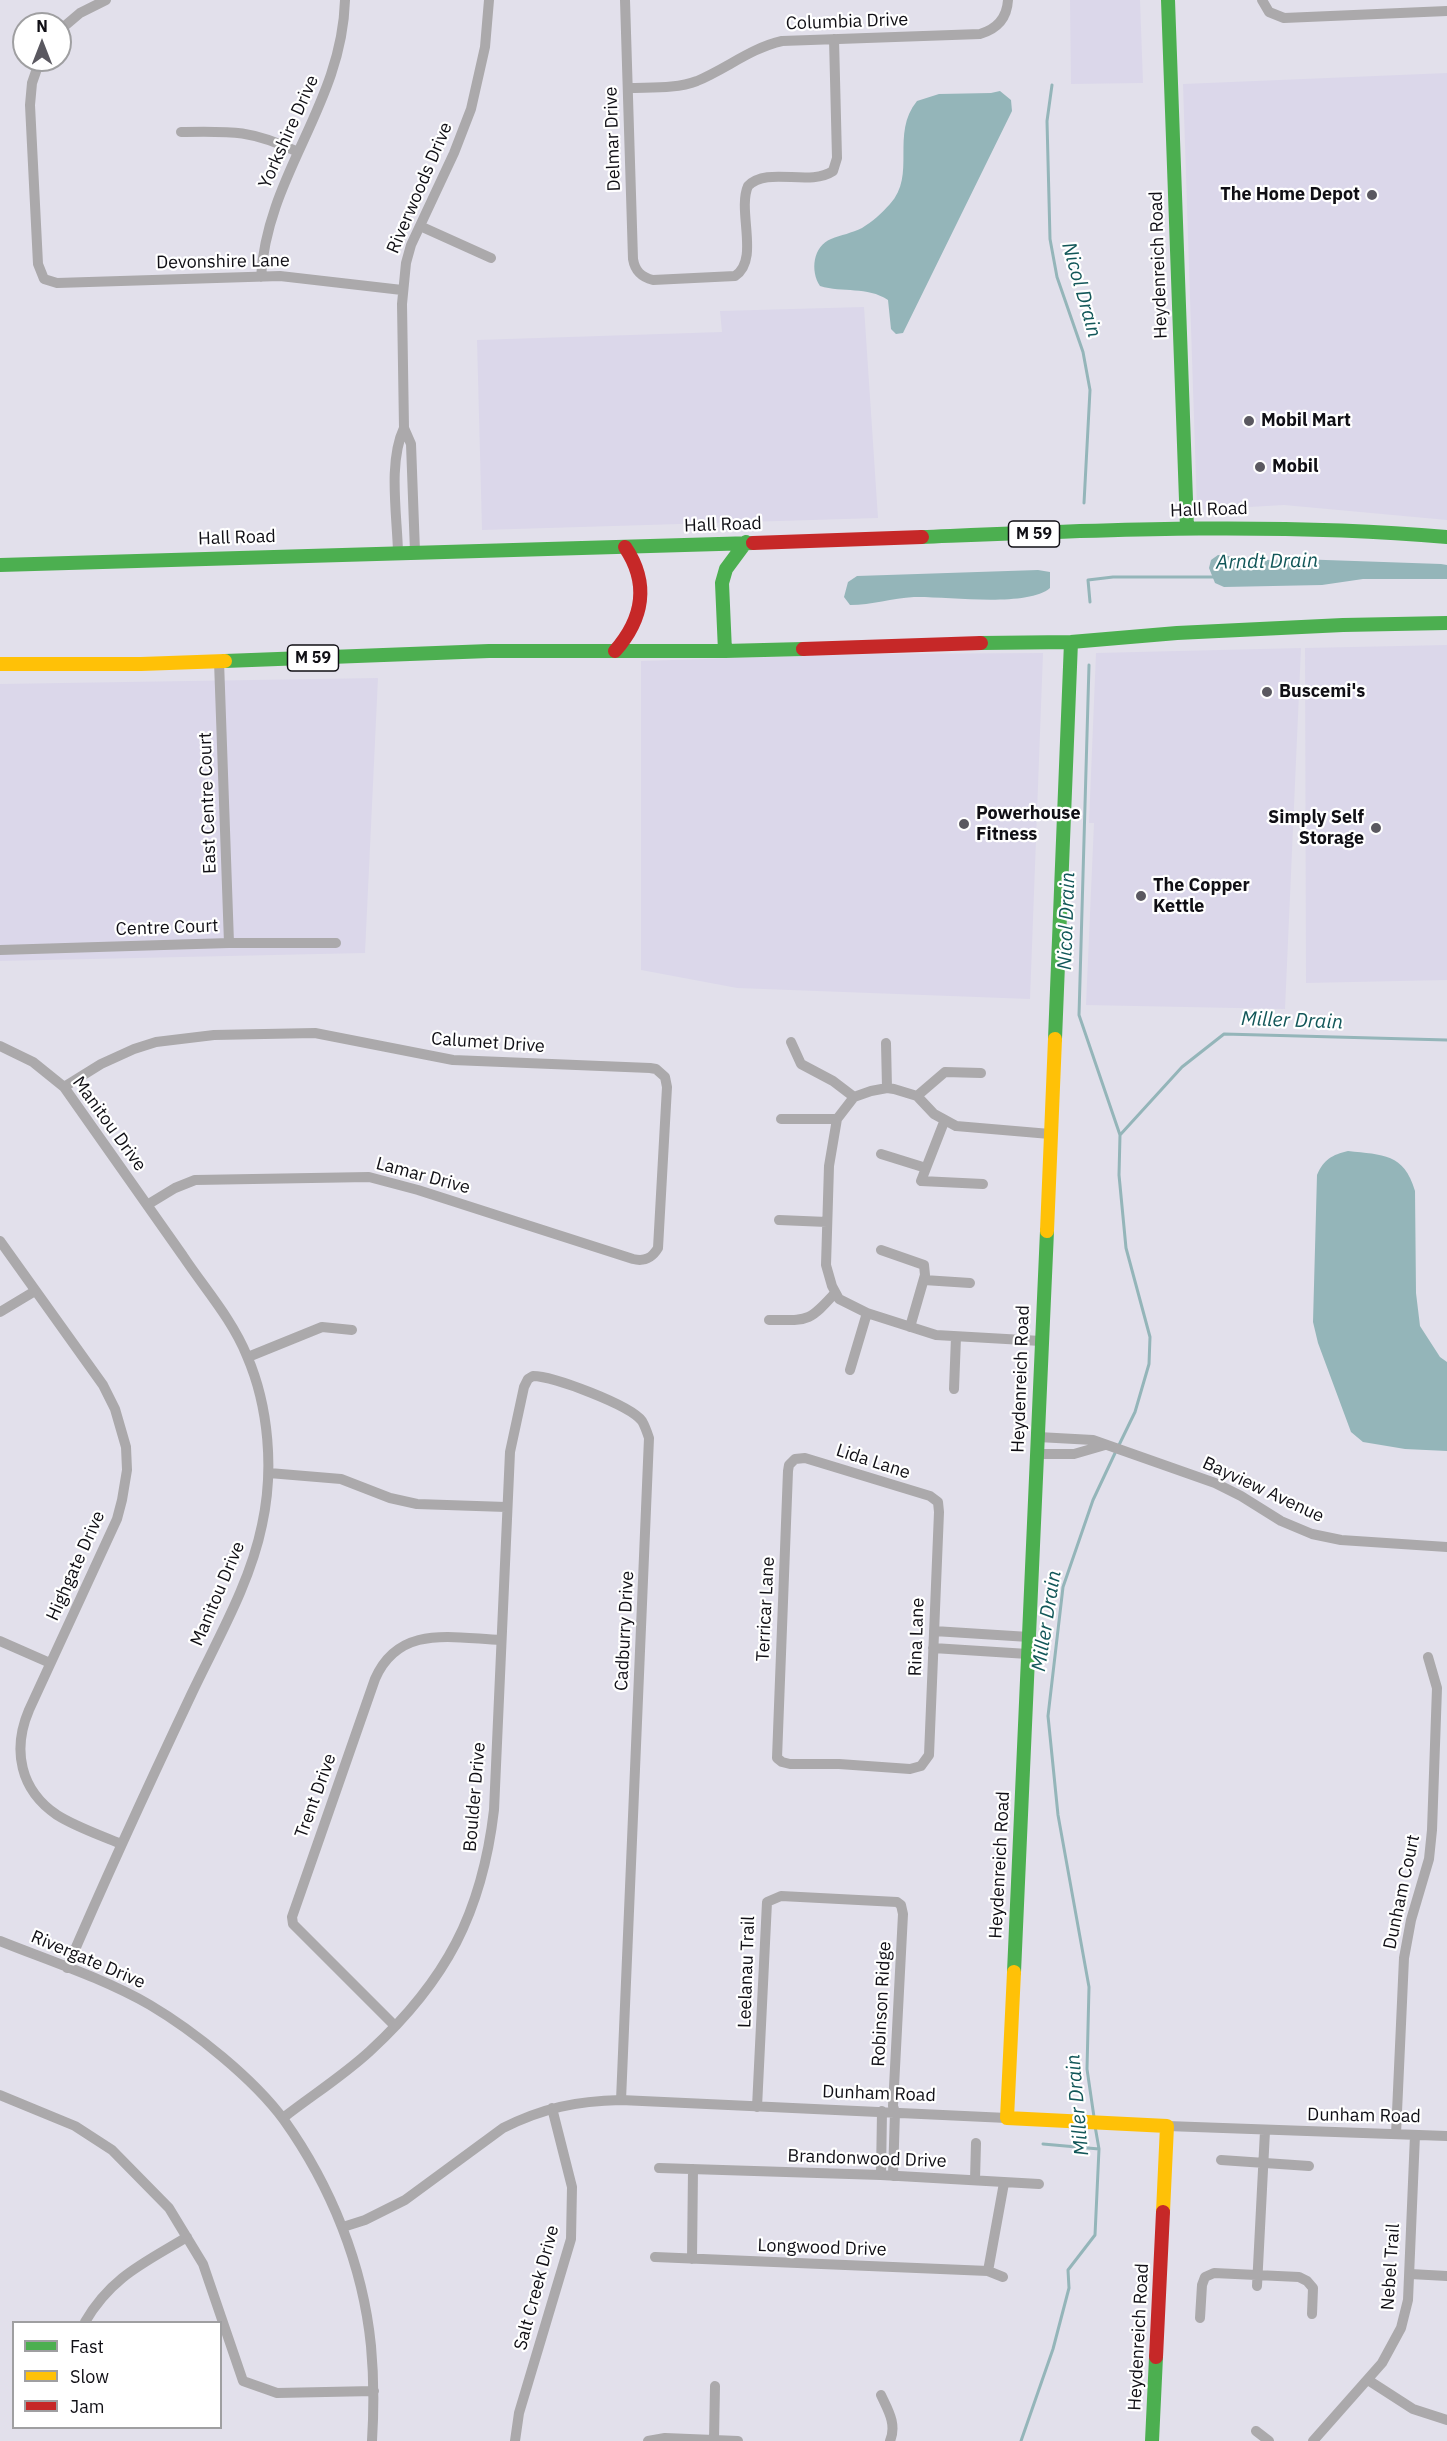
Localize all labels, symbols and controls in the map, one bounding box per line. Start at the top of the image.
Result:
street label: Columbia Drive [785,9,909,35]
north arrow [12,12,72,72]
text: N [36,16,48,36]
street label: Yorkshire Drive [254,72,324,192]
street label: Delmar Drive [600,86,626,192]
street label: Riverwoods Drive [383,119,457,257]
place label: The Home Depot [1220,184,1360,206]
marker: The Home Depot [1365,188,1379,202]
street label: Heydenreich Road [1146,191,1172,339]
water label: Nicol Drain [1056,240,1106,340]
street label: Devonshire Lane [156,250,290,274]
place label: Mobil Mart [1261,410,1351,432]
marker: Mobil Mart [1242,414,1256,428]
place label: Mobil [1272,456,1318,478]
marker: Mobil [1253,460,1267,474]
street label: Hall Road [1170,498,1248,522]
street label: Hall Road [684,513,762,537]
road number: M 59 [1008,521,1060,547]
street label: Hall Road [198,526,276,550]
water label: Arndt Drain [1216,549,1318,575]
road number: M 59 [288,645,338,671]
place label: Buscemi's [1279,681,1365,703]
marker: Buscemi's [1260,685,1274,699]
street label: East Centre Court [195,732,221,874]
place label: Powerhouse Fitness [976,803,1081,846]
place label: Simply Self Storage [1268,807,1364,850]
marker: Powerhouse Fitness [957,817,971,831]
marker: Simply Self Storage [1369,821,1383,835]
water label: Nicol Drain [1053,872,1081,970]
place label: The Copper Kettle [1153,875,1250,918]
marker: The Copper Kettle [1134,889,1148,903]
street label: Centre Court [115,915,219,941]
water label: Miller Drain [1241,1007,1343,1035]
street label: Calumet Drive [430,1028,546,1058]
street label: Manitou Drive [67,1073,151,1175]
street label: Lamar Drive [374,1153,472,1199]
street label: Heydenreich Road [1008,1305,1034,1453]
street label: Lida Lane [833,1440,913,1484]
street label: Bayview Avenue [1199,1452,1327,1528]
street label: Highgate Drive [42,1508,110,1624]
street label: Manitou Drive [186,1538,250,1650]
street label: Terricar Lane [752,1556,780,1662]
water label: Miller Drain [1027,1569,1067,1673]
street label: Cadburry Drive [611,1570,639,1692]
street label: Rina Lane [905,1597,929,1677]
street label: Boulder Drive [459,1741,491,1853]
street label: Trent Drive [291,1751,341,1841]
street label: Heydenreich Road [985,1791,1015,1939]
street label: Dunham Court [1379,1833,1425,1951]
street label: Leelanau Trail [734,1915,760,2029]
street label: Rivergate Drive [28,1926,148,1994]
street label: Robinson Ridge [868,1941,896,2067]
water label: Miller Drain [1062,2053,1094,2157]
street label: Dunham Road [822,2081,936,2107]
street label: Dunham Road [1307,2104,1421,2128]
street label: Brandonwood Drive [787,2145,947,2173]
street label: Salt Creek Drive [510,2223,564,2353]
street label: Nebel Trail [1377,2223,1405,2311]
street label: Longwood Drive [757,2235,887,2261]
street label: Heydenreich Road [1124,2263,1154,2411]
legend [12,2321,222,2429]
text: Fast [70,2335,104,2358]
text: Slow [70,2365,109,2388]
text: Jam [70,2395,105,2418]

